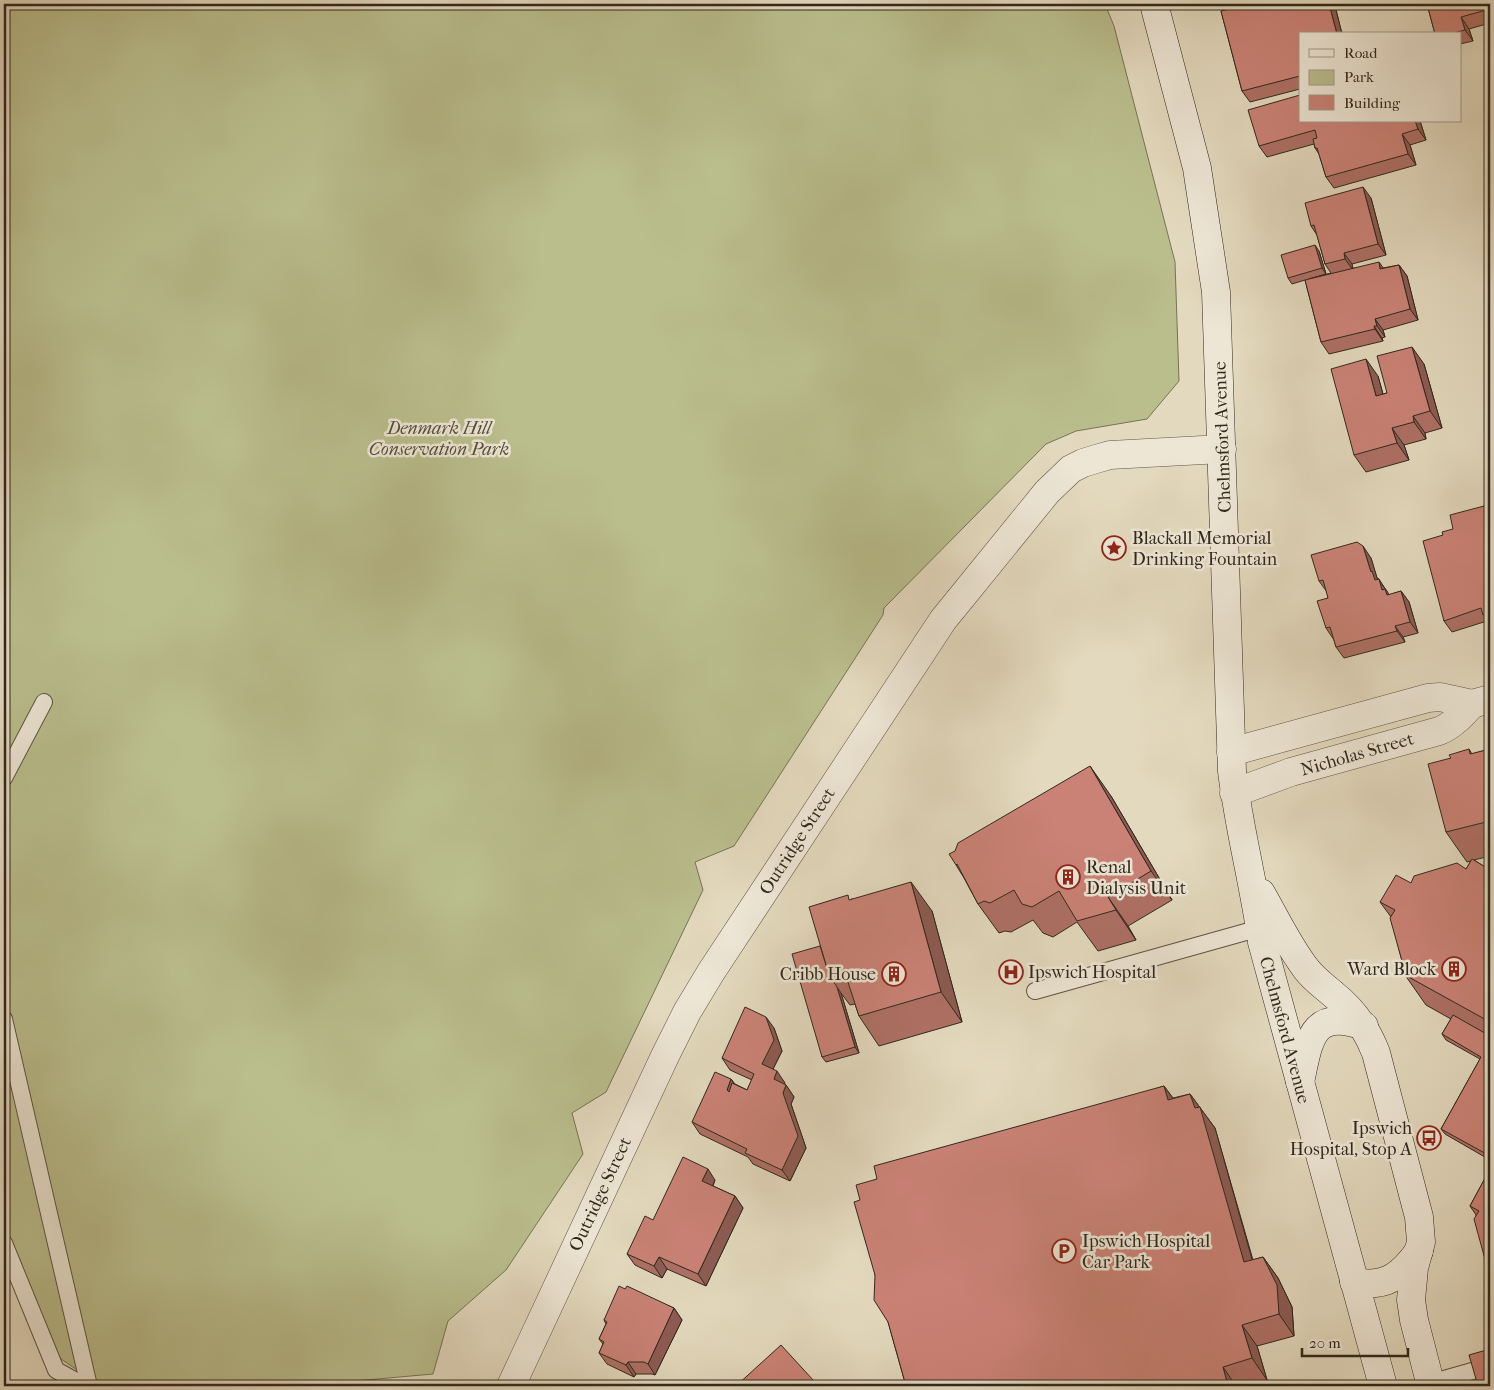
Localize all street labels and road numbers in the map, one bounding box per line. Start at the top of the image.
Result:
street label: Chelmsford Avenue [1209,361,1236,513]
street label: Nicholas Street [1298,728,1417,781]
street label: Outridge Street [755,783,840,899]
street label: Chelmsford Avenue [1255,954,1314,1106]
street label: Outridge Street [565,1133,636,1255]

